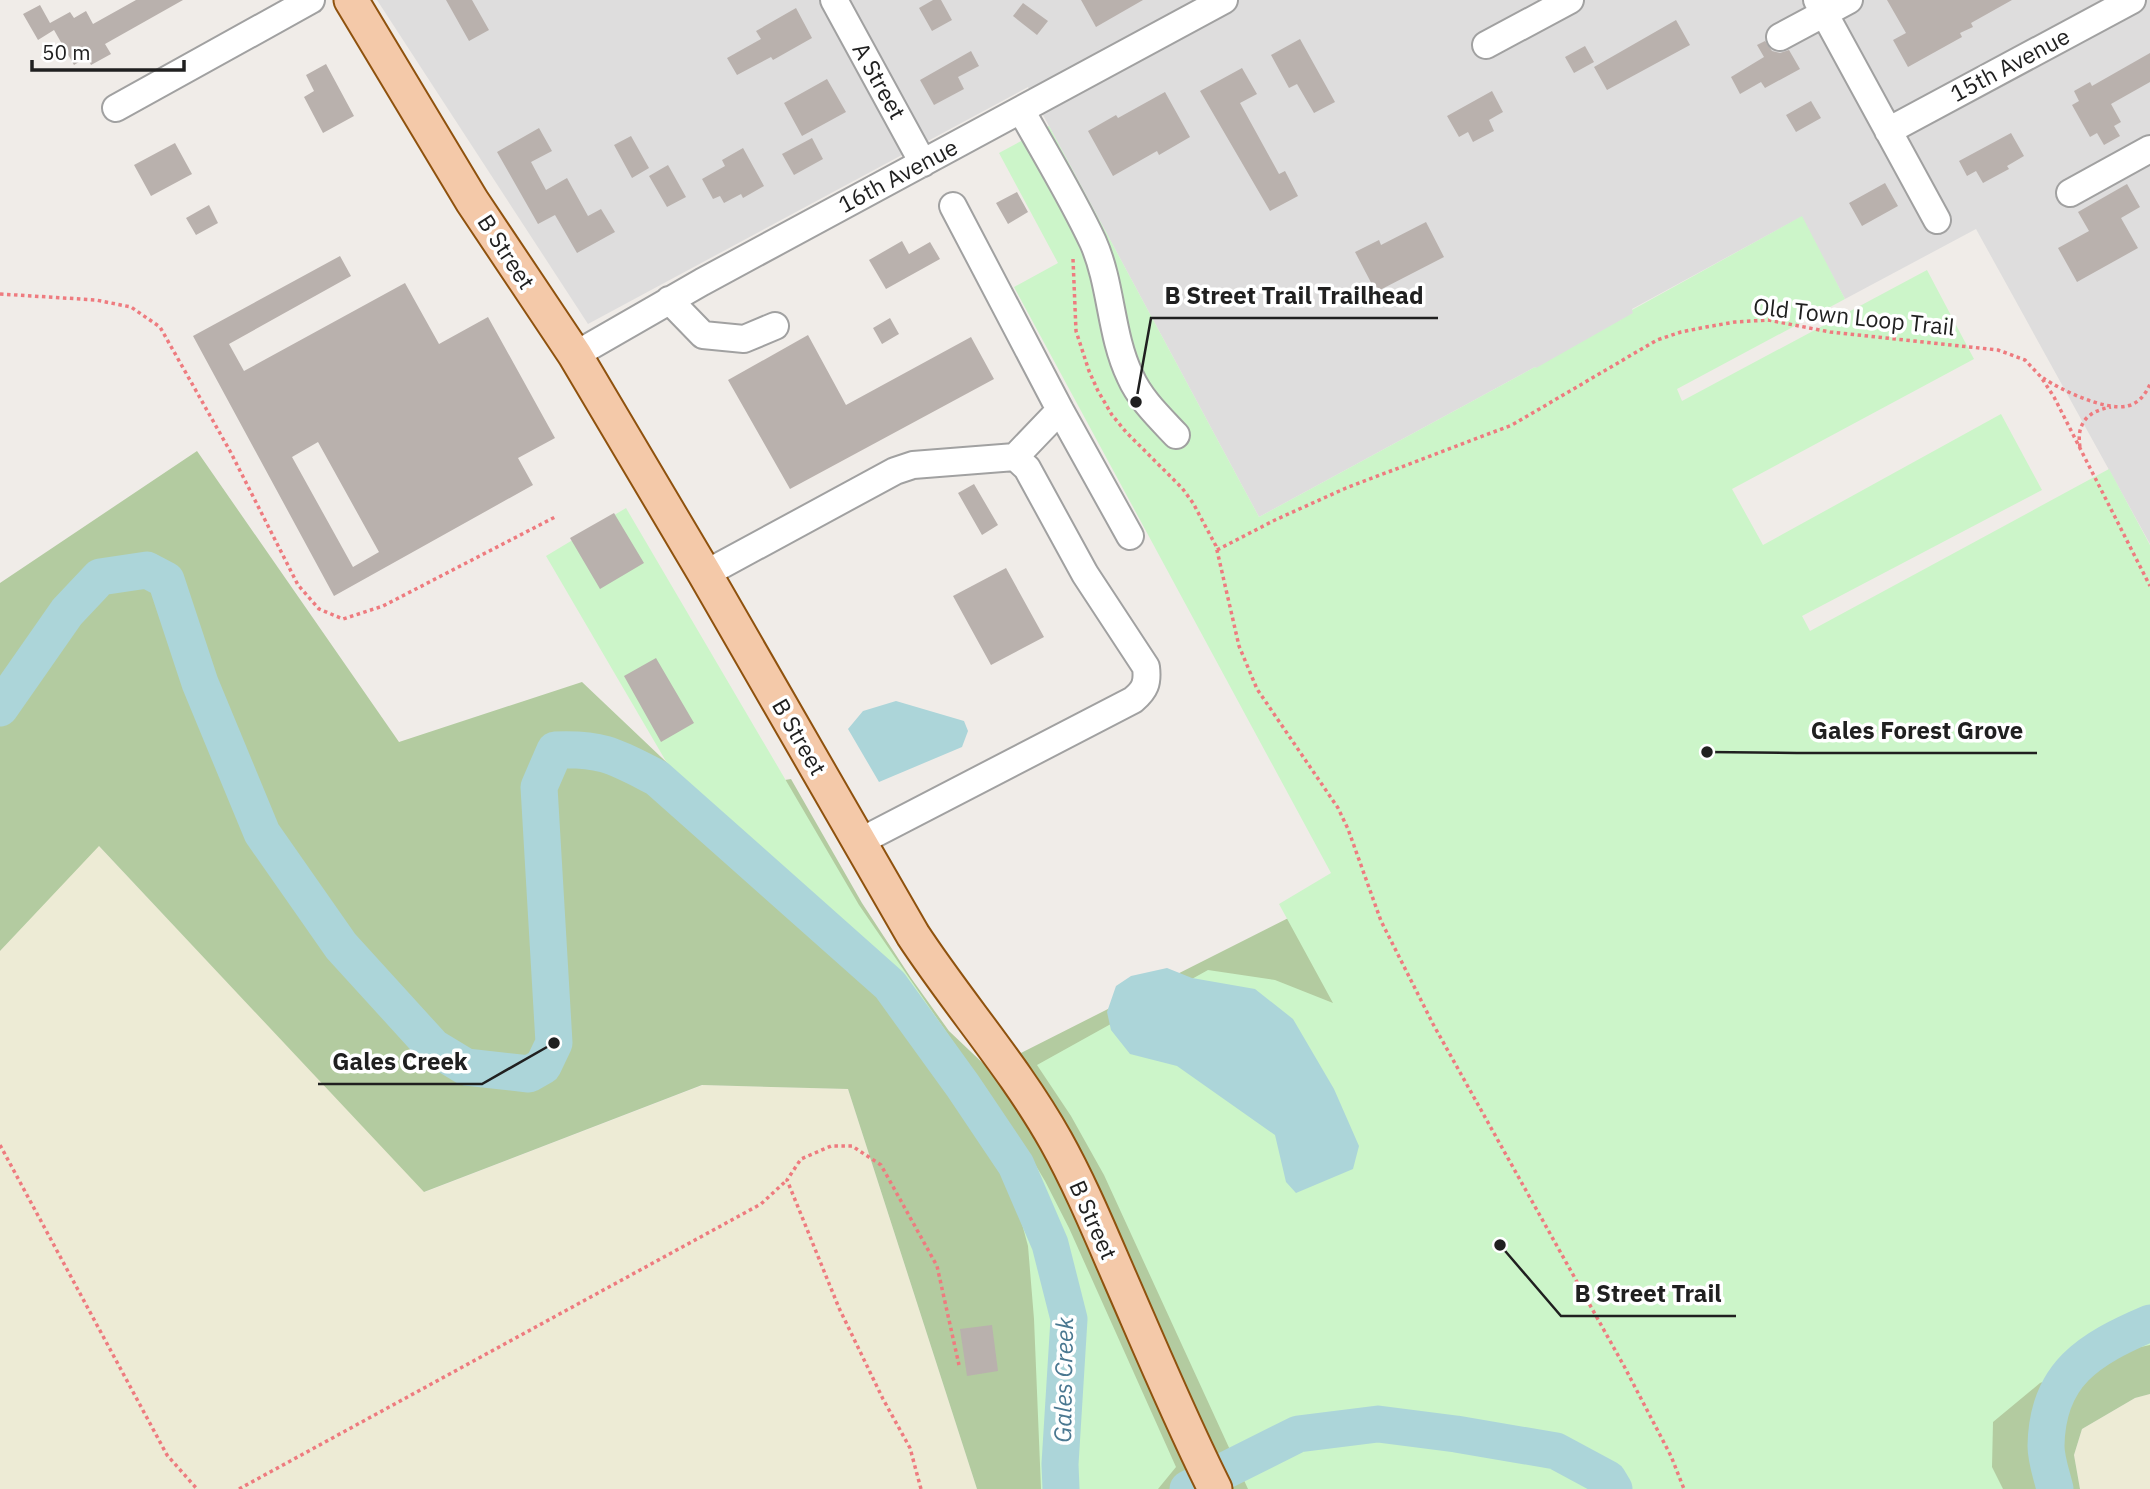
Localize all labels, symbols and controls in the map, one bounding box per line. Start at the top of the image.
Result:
street label: 15th Avenue [1945,20,2074,108]
scale bar [32,28,184,72]
street label: A Street [847,37,913,124]
text: 50 m [42,38,91,66]
street label: 16th Avenue [833,131,962,219]
street label: B Street [472,208,542,295]
callout: B Street Trail Trailhead [1151,273,1438,318]
text: B Street Trail Trailhead [1164,279,1424,311]
street label: Old Town Loop Trail [1752,291,1956,342]
street label: B Street [766,693,834,780]
callout: Gales Forest Grove [1797,708,2037,753]
text: Gales Forest Grove [1811,714,2023,746]
callout: Gales Creek [318,1039,482,1084]
text: Gales Creek [332,1045,468,1077]
street label: B Street [1063,1175,1125,1264]
callout: B Street Trail [1561,1271,1736,1316]
text: B Street Trail [1574,1277,1722,1309]
water label: Gales Creek [1046,1316,1080,1443]

